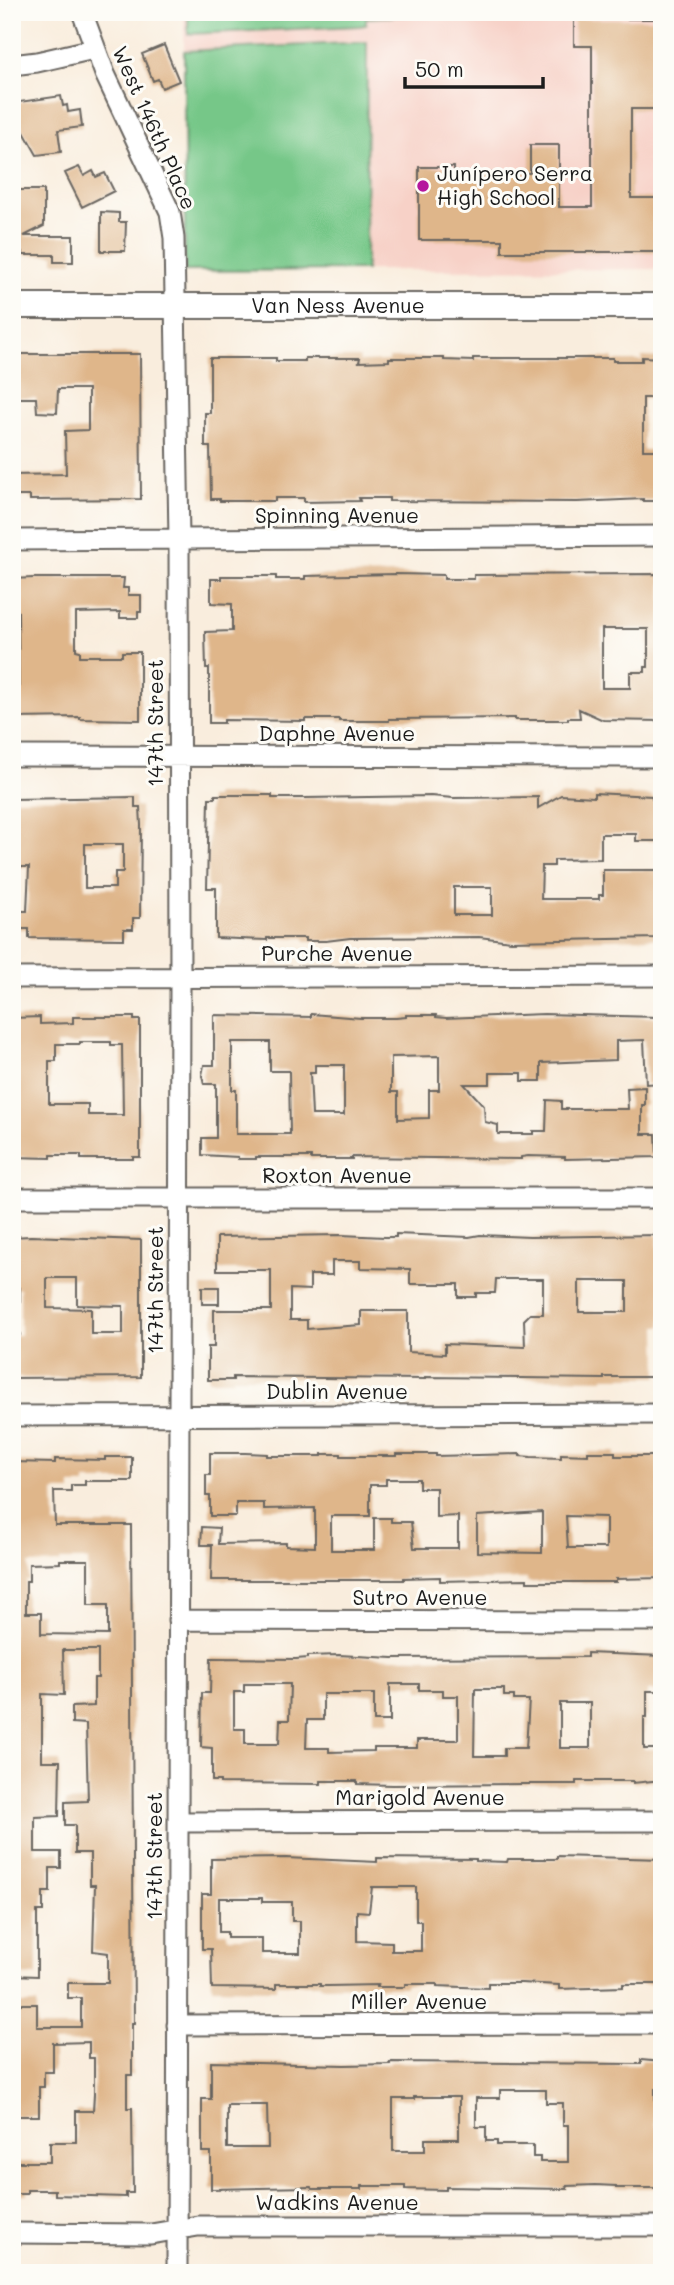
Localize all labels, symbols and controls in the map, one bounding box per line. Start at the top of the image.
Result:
street label: West 146th Place [107,41,204,213]
scale bar [405,46,543,90]
text: 50 m [415,55,464,82]
place label: Junípero Serra High School [437,159,593,210]
marker: Junípero Serra High School [415,178,431,194]
street label: Van Ness Avenue [251,291,425,318]
street label: Spinning Avenue [255,501,419,528]
street label: 147th Street [141,659,168,787]
street label: Daphne Avenue [259,719,415,746]
street label: Purche Avenue [261,939,413,966]
street label: Roxton Avenue [262,1161,412,1188]
street label: 147th Street [141,1226,168,1354]
street label: Dublin Avenue [266,1377,408,1404]
street label: Sutro Avenue [353,1583,487,1610]
street label: Marigold Avenue [335,1783,505,1810]
street label: 147th Street [140,1792,167,1920]
street label: Miller Avenue [351,1987,487,2014]
street label: Wadkins Avenue [255,2188,419,2215]

